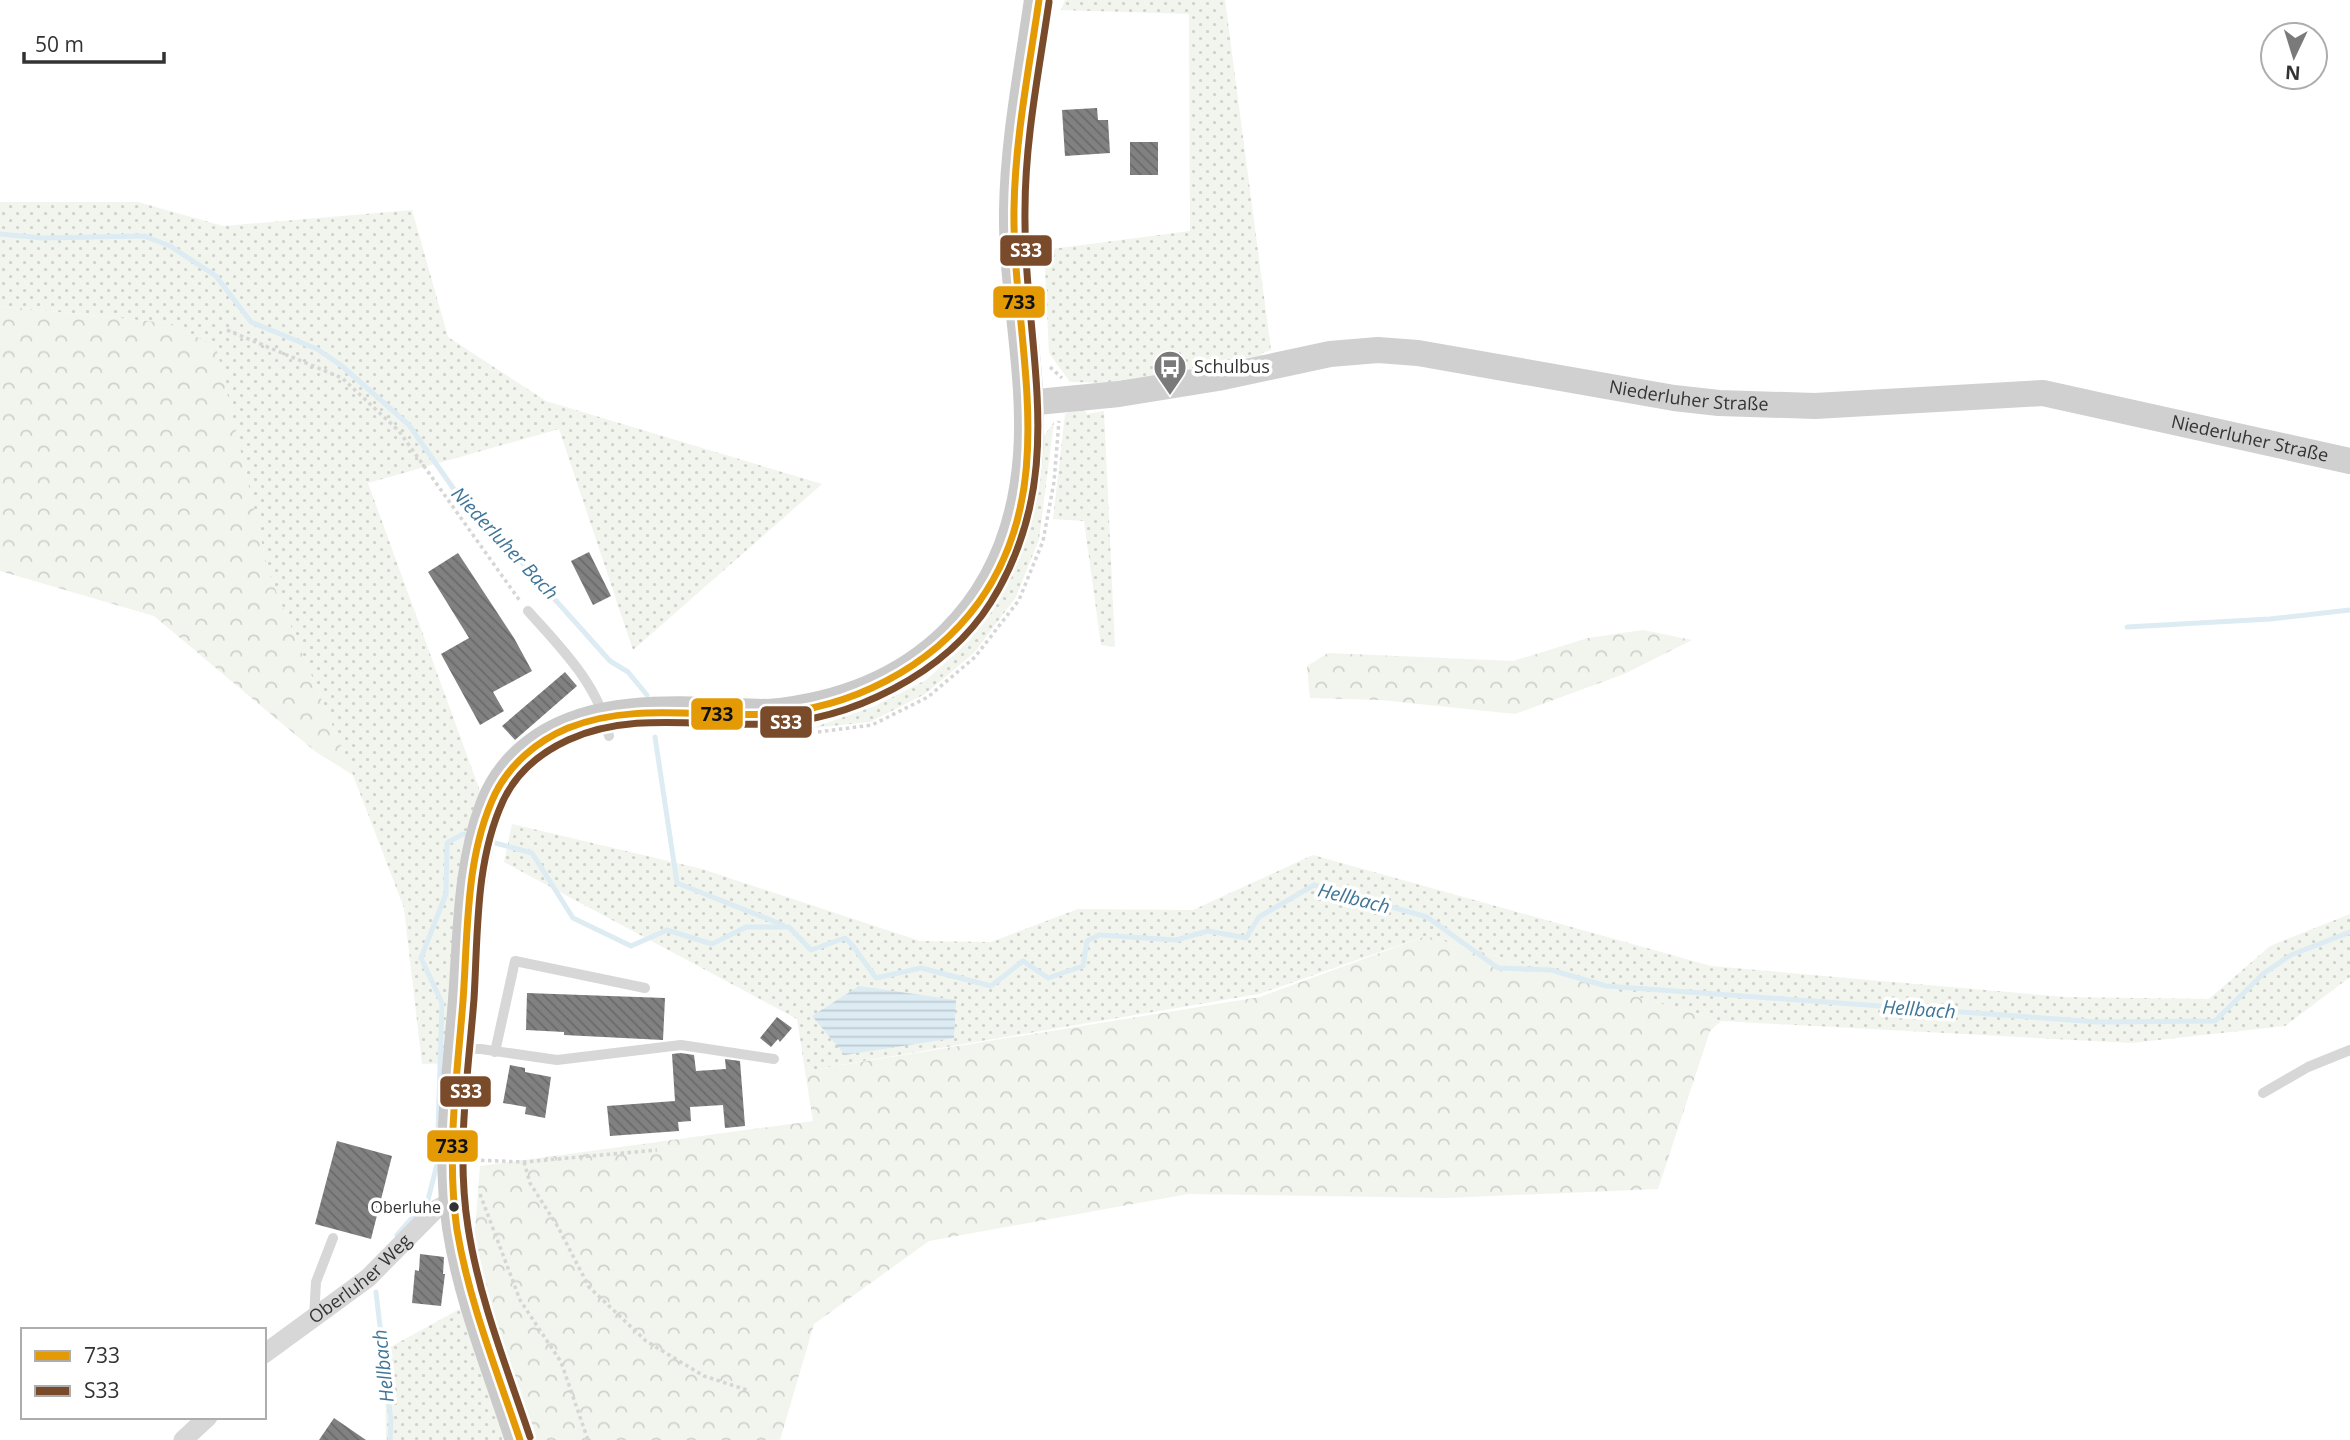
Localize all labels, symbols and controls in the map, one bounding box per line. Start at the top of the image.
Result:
scale bar [24,21,164,65]
north arrow [2259,21,2329,91]
text: 50 m [35,30,84,58]
text: N [2284,59,2301,86]
line badge: S33 [999,234,1053,267]
text: S33 [1010,237,1042,263]
line badge: 733 [992,285,1046,319]
text: 733 [1003,289,1035,315]
bus stop icon: Schulbus [1151,348,1189,397]
place label: Schulbus [1194,354,1270,378]
street label: Niederluher Straße [1607,374,1769,416]
street label: Niederluher Straße [2169,409,2331,467]
water label: Niederluher Bach [446,481,564,605]
line badge: 733 [690,697,744,731]
text: 733 [701,701,733,727]
line badge: S33 [759,705,813,739]
text: S33 [770,709,802,735]
water label: Hellbach [1315,877,1393,919]
water label: Hellbach [1882,993,1956,1025]
line badge: S33 [439,1075,492,1108]
text: S33 [450,1078,482,1104]
line badge: 733 [426,1129,479,1163]
text: 733 [436,1133,468,1159]
place label: Oberluhe [371,1196,441,1218]
marker: Oberluhe [447,1200,461,1214]
street label: Oberluher Weg [303,1228,416,1329]
legend [21,1328,266,1419]
water label: Hellbach [366,1328,400,1404]
text: 733 [84,1341,120,1369]
text: S33 [84,1376,120,1404]

